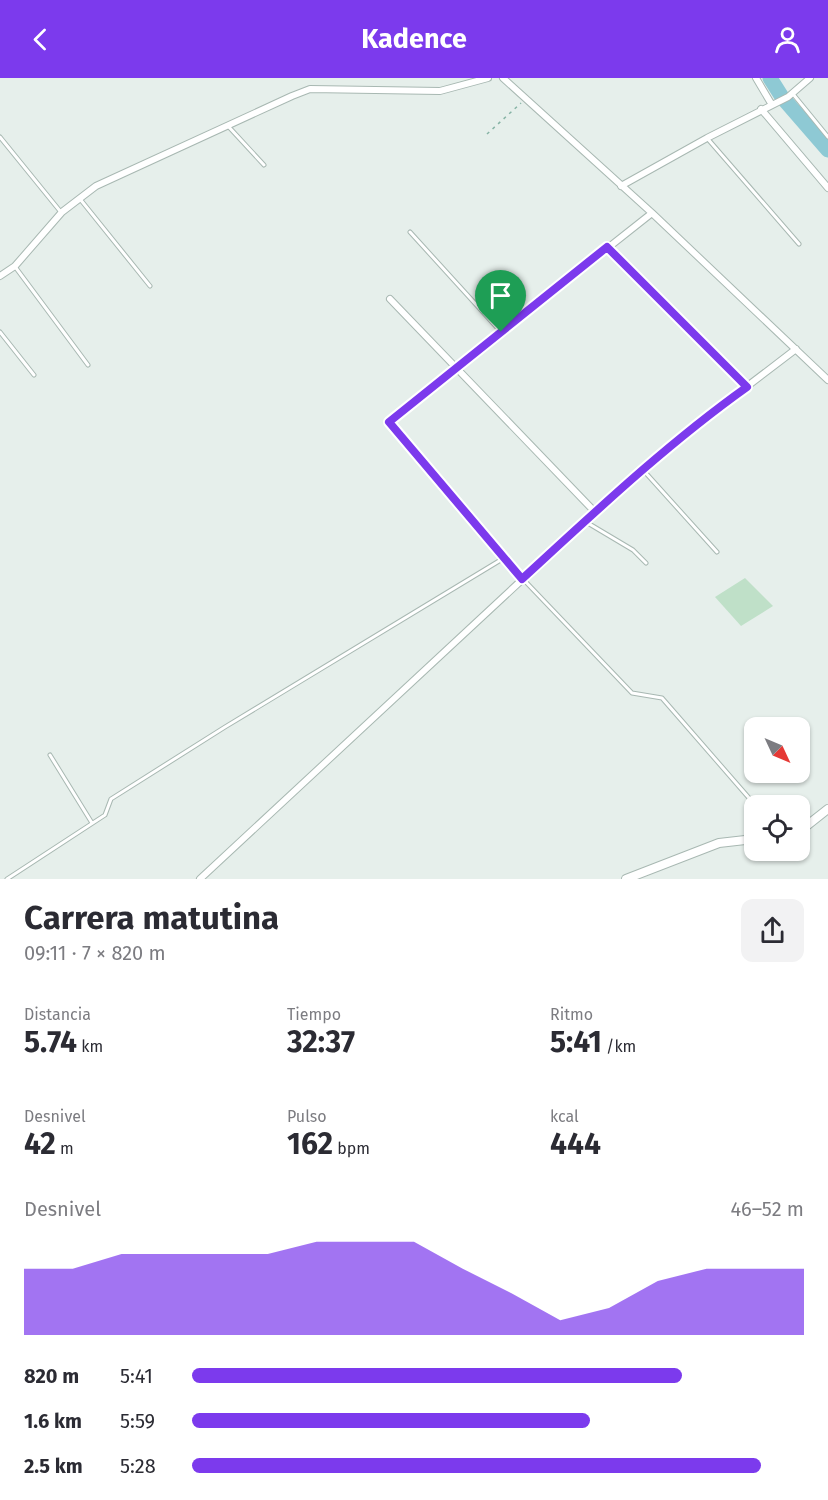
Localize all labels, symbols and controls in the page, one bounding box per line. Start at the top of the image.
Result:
icon: back [24,23,57,56]
text: Kadence [361,23,467,55]
icon: person [771,23,804,56]
pin [475,270,526,332]
icon: arrive [484,279,517,312]
north arrow [744,717,810,783]
map controls [744,717,810,861]
button: locate [744,795,810,861]
text: Carrera matutina [24,898,279,938]
button: share [741,899,804,962]
text: 09:11 · 7 × 820 m [24,941,166,965]
text: Distancia [24,1005,91,1024]
text: Tiempo [287,1005,341,1024]
text: Ritmo [550,1005,593,1024]
text: 5.74 [24,1024,77,1060]
text: 32:37 [287,1024,355,1060]
text: 5:41 [550,1024,602,1060]
text: km [77,1037,103,1056]
text: /km [602,1037,636,1056]
text: Desnivel [24,1107,86,1126]
text: Pulso [287,1107,327,1126]
text: kcal [550,1107,579,1126]
text: 42 [24,1126,56,1162]
text: 162 [287,1126,333,1162]
text: 444 [550,1126,601,1162]
text: m [56,1139,74,1158]
text: bpm [333,1139,370,1158]
text: Desnivel [24,1197,101,1221]
text: 46–52 m [730,1197,804,1221]
text: 820 m [24,1364,79,1388]
text: 5:41 [120,1364,153,1388]
text: 1.6 km [24,1409,82,1433]
text: 5:59 [120,1409,155,1433]
text: 2.5 km [24,1454,83,1478]
text: 5:28 [120,1454,156,1478]

